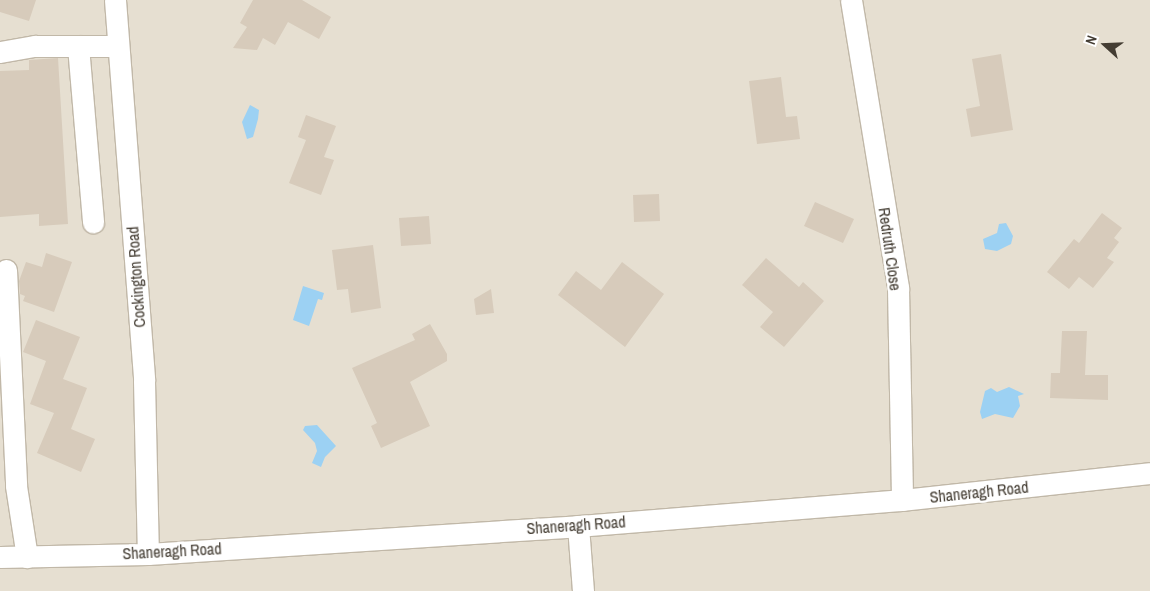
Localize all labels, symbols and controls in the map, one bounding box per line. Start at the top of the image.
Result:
north arrow [1080,20,1130,70]
text: N [1081,33,1101,47]
street label: Redruth Close [875,206,905,292]
street label: Cockington Road [123,226,149,328]
street label: Shaneragh Road [929,477,1029,507]
street label: Shaneragh Road [526,512,626,538]
street label: Shaneragh Road [122,539,222,563]

